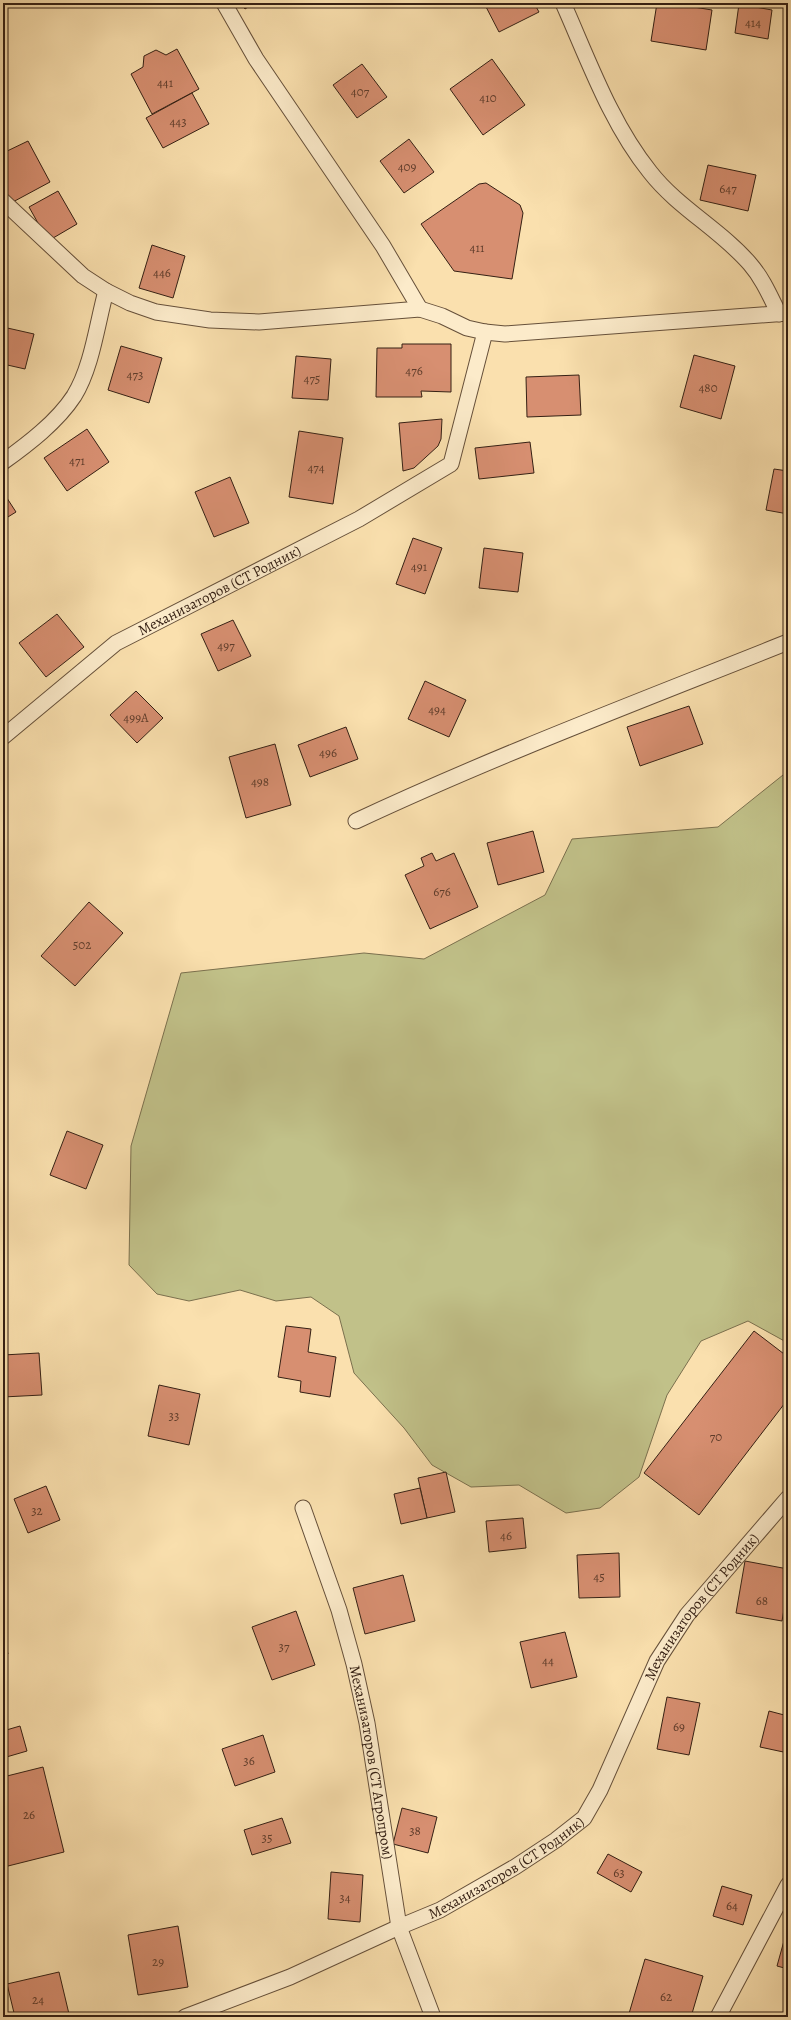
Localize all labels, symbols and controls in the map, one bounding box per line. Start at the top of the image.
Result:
house number: 414 [745,14,761,31]
house number: 441 [157,74,174,91]
house number: 407 [351,83,370,100]
house number: 410 [479,89,497,106]
house number: 443 [169,113,187,130]
house number: 409 [398,158,416,175]
house number: 647 [719,180,737,197]
house number: 411 [470,239,485,256]
house number: 446 [153,264,171,281]
house number: 476 [405,362,423,379]
house number: 473 [127,366,143,383]
house number: 475 [304,370,320,387]
house number: 480 [698,379,718,396]
house number: 471 [69,452,85,469]
house number: 474 [307,459,325,476]
street label: Механизаторов (СТ Родник) [134,540,304,640]
house number: 491 [411,558,428,575]
house number: 497 [217,637,235,654]
house number: 494 [428,701,446,718]
house number: 499А [123,709,149,726]
house number: 496 [319,744,337,761]
house number: 498 [251,773,269,790]
house number: 676 [433,883,451,900]
house number: 502 [73,936,91,953]
house number: 33 [169,1407,179,1424]
house number: 70 [710,1428,722,1445]
house number: 32 [31,1502,43,1519]
house number: 46 [500,1527,512,1544]
street label: Механизаторов (СТ Родник) [640,1529,763,1684]
house number: 45 [593,1568,605,1585]
house number: 68 [756,1592,768,1609]
house number: 37 [279,1638,290,1655]
house number: 44 [542,1652,554,1669]
street label: Механизаторов (СТ Агропром) [345,1663,398,1861]
house number: 69 [673,1718,685,1735]
house number: 36 [243,1752,255,1769]
house number: 26 [23,1806,35,1823]
street label: Механизаторов (СТ Родник) [425,1812,588,1924]
house number: 38 [409,1822,421,1839]
house number: 35 [262,1829,273,1846]
house number: 63 [613,1864,625,1881]
house number: 34 [339,1889,351,1906]
house number: 64 [726,1897,738,1914]
house number: 29 [152,1953,164,1970]
house number: 62 [660,1988,672,2005]
house number: 24 [32,1991,44,2008]

